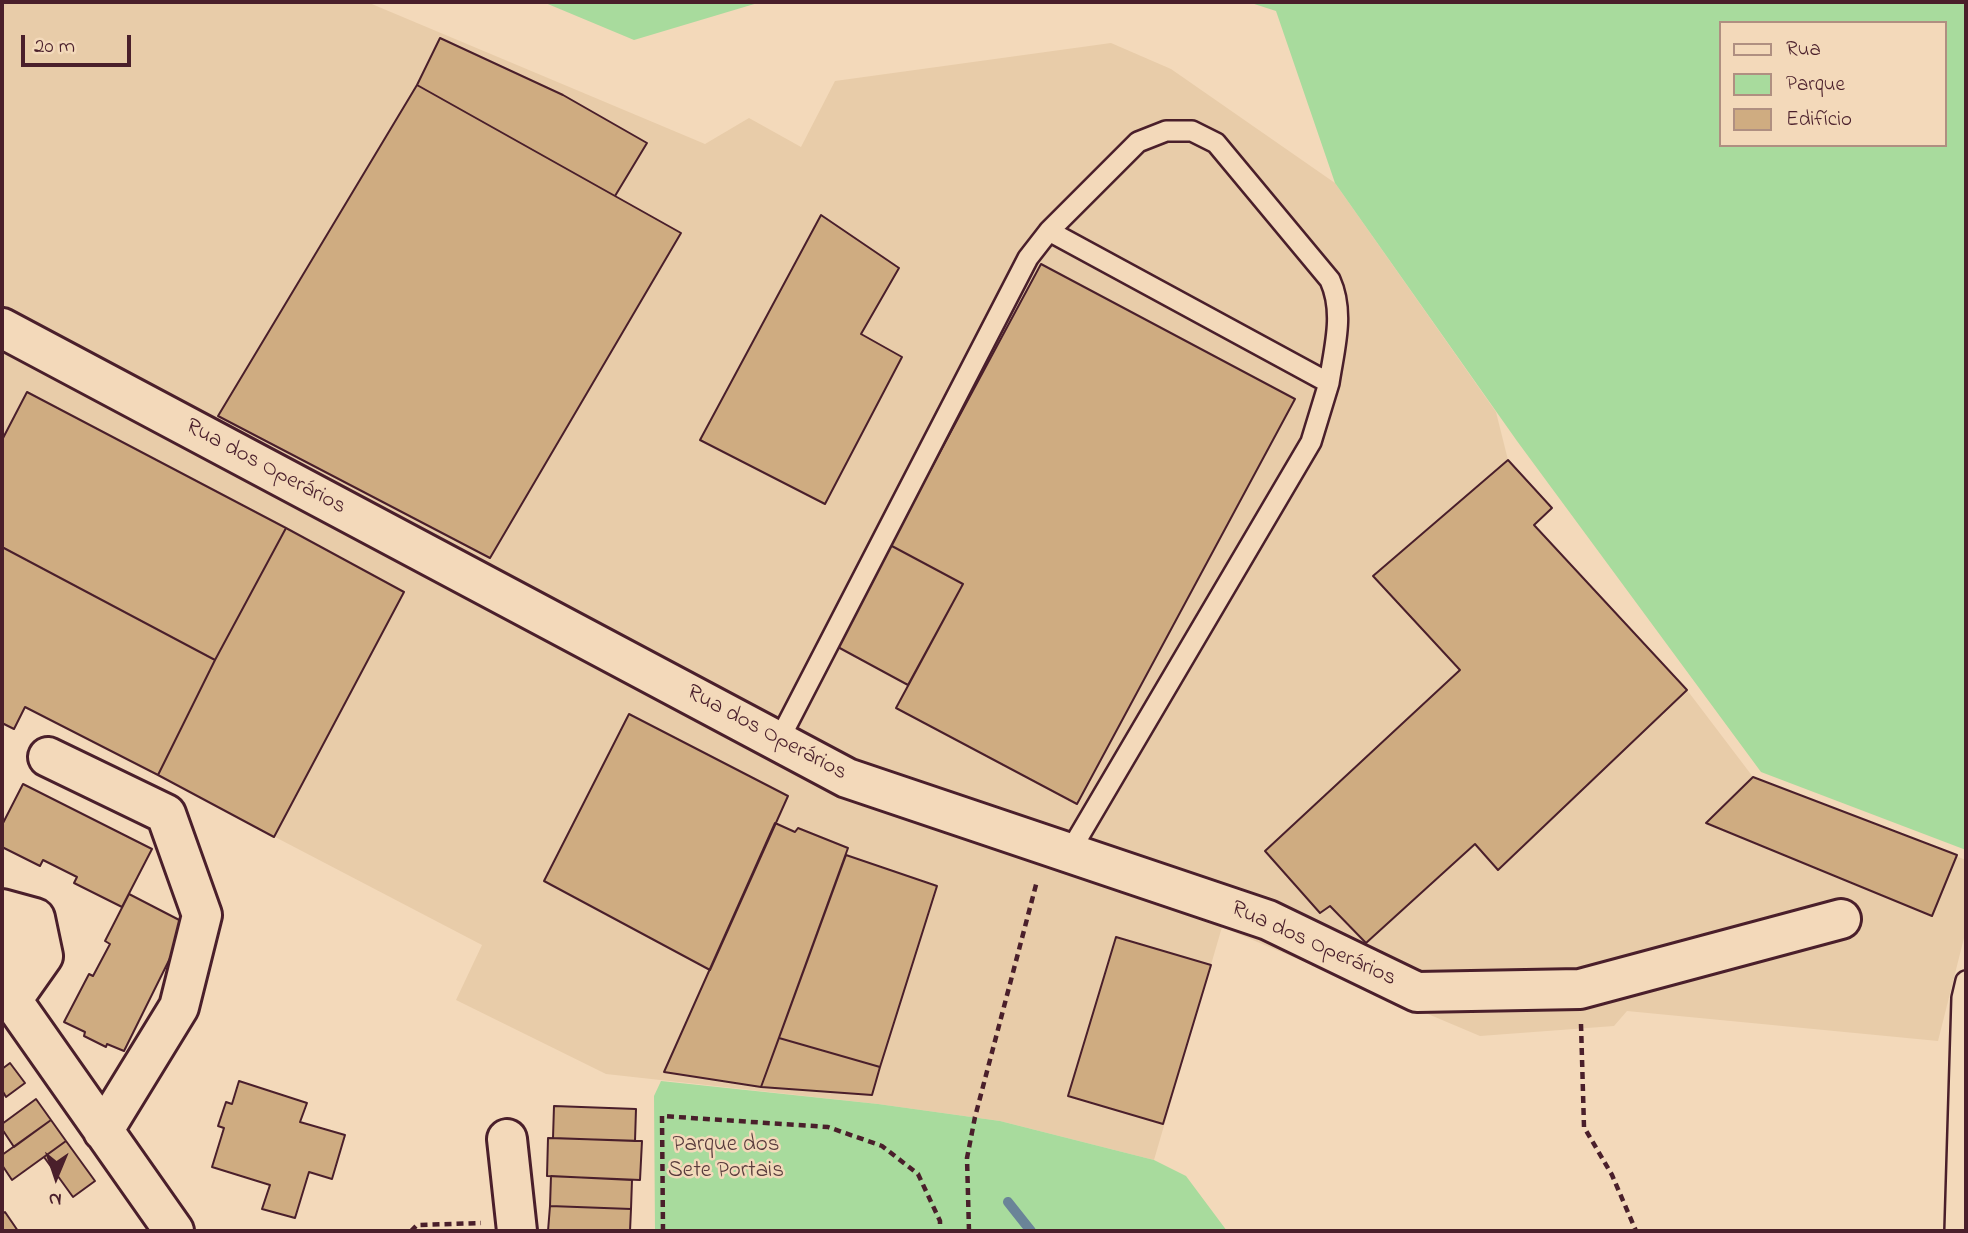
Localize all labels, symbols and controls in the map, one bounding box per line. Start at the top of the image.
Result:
scale bar [24,21,135,65]
legend [1720,21,1947,147]
text: 20 m [34,32,75,62]
text: Rua [1786,35,1821,65]
text: Parque [1786,70,1845,100]
text: Edifício [1786,105,1852,135]
street label: Rua dos Operários [180,414,350,522]
street label: Rua dos Operários [681,680,851,788]
street label: Rua dos Operários [1226,896,1400,994]
park label: Parque dos Sete Portais [668,1132,784,1186]
north arrow [21,1142,91,1212]
text: N [48,1185,62,1212]

